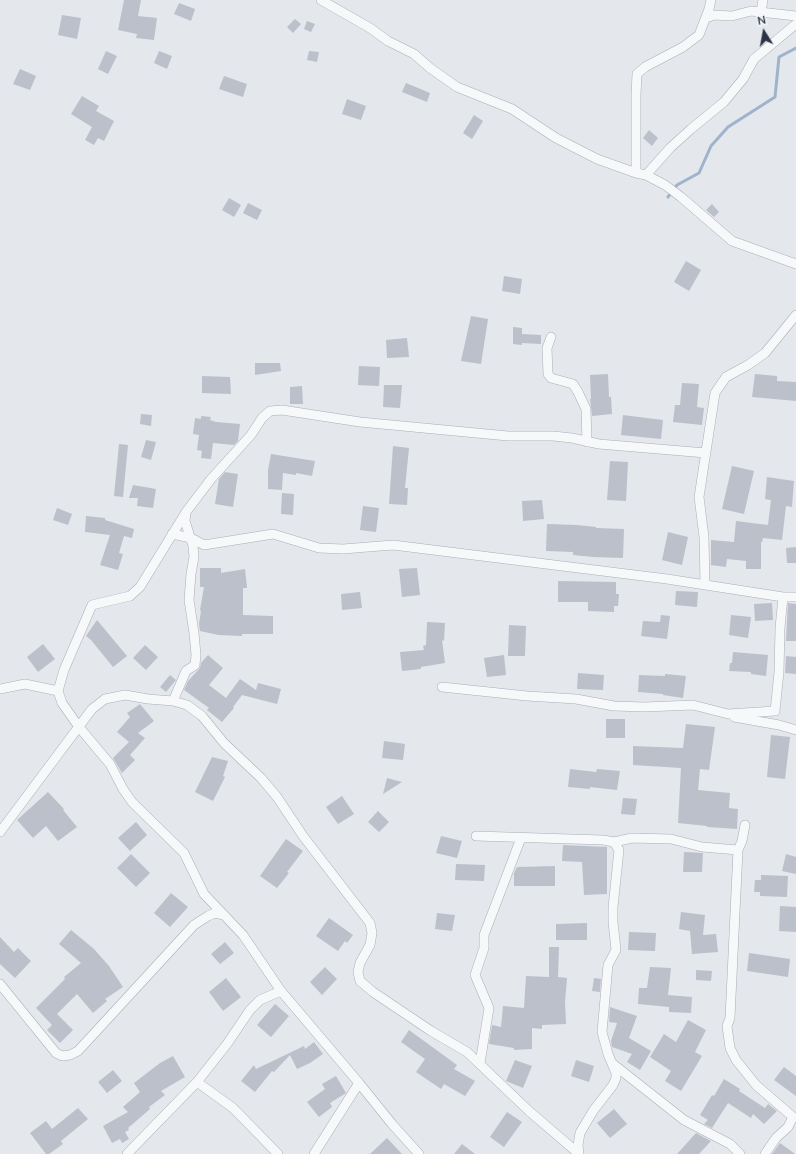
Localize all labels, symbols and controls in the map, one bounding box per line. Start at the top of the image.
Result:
north arrow [744,12,784,52]
text: N [756,13,767,28]

